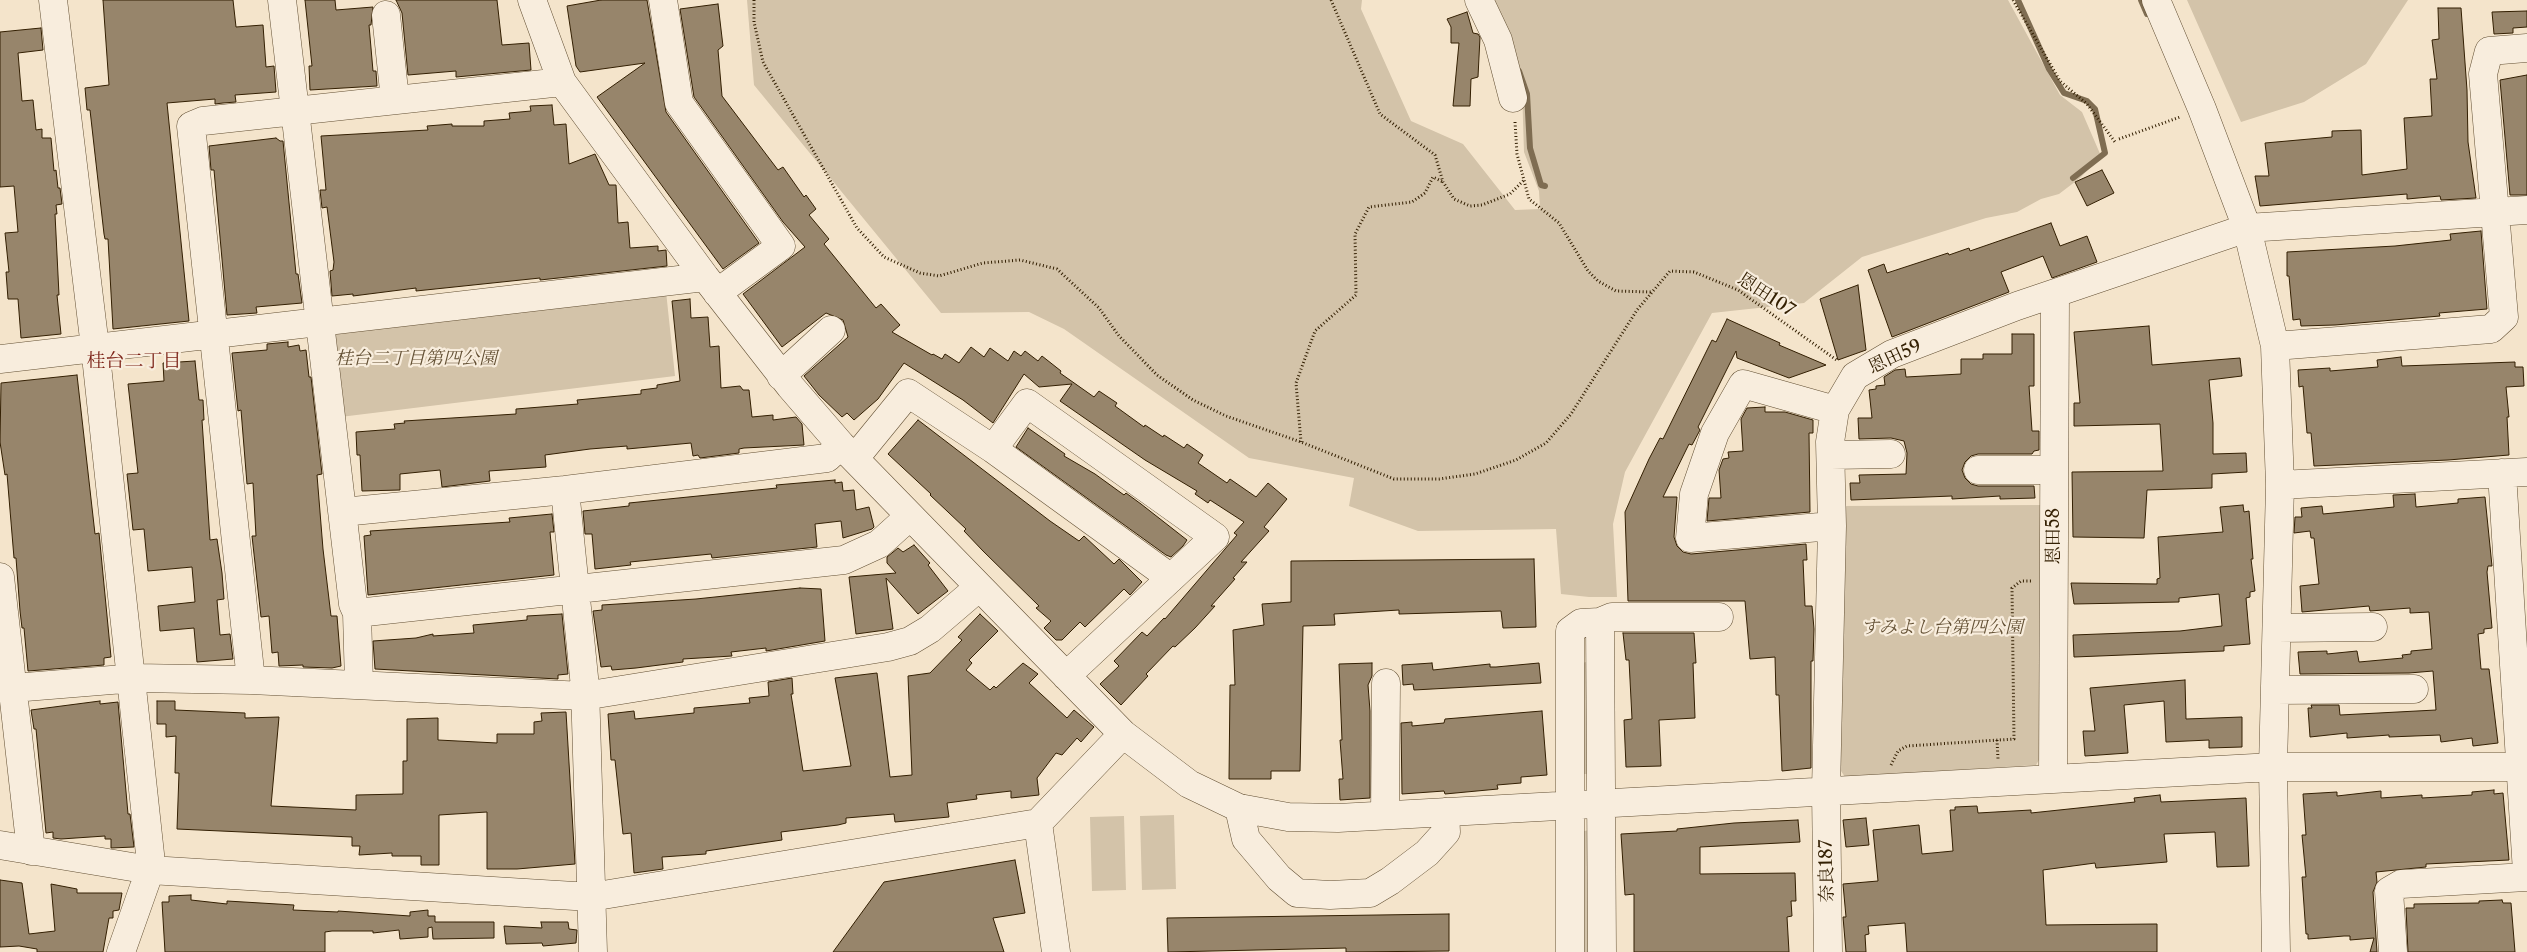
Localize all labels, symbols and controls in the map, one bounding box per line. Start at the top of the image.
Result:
street label: 恩田107 [1733,269,1799,321]
street label: 恩田59 [1865,335,1925,379]
park label: 桂台二丁目第四公園 [335,348,497,370]
district label: 桂台二丁目 [87,351,181,373]
street label: 恩田58 [2043,508,2065,564]
park label: すみよし台第四公園 [1861,617,2023,639]
street label: 奈良187 [1816,839,1838,903]

